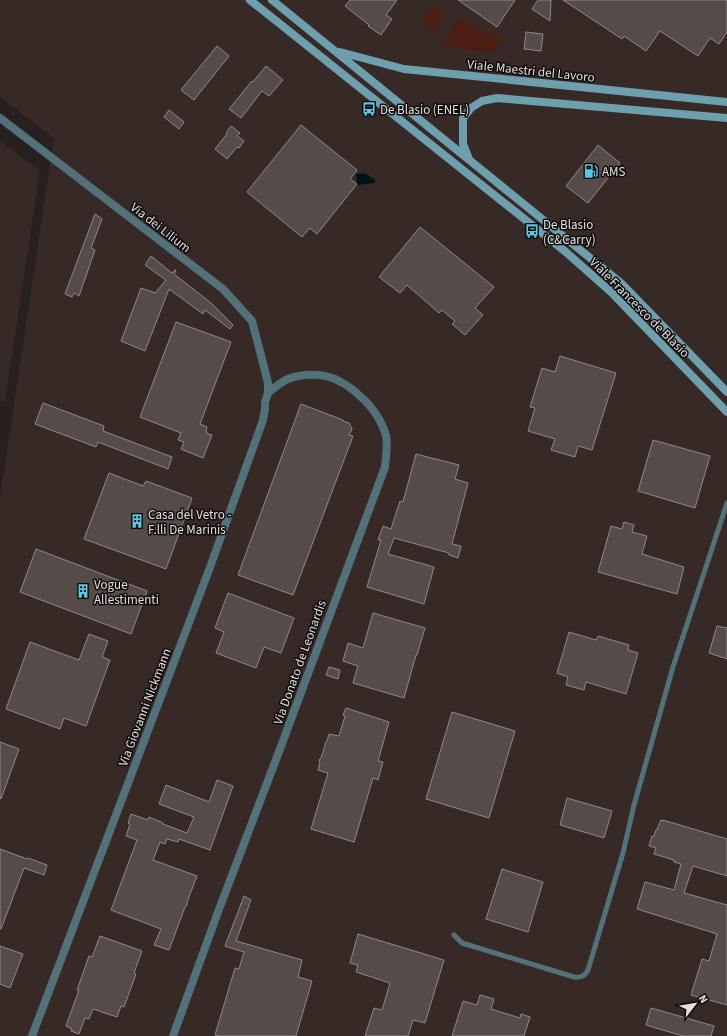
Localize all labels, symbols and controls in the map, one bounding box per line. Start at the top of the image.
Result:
street label: Viale Maestri del Lavoro [466,55,596,87]
bus stop icon: De Blasio (ENEL) [361,101,377,117]
place label: De Blasio (ENEL) [380,101,469,119]
fuel station icon: AMS [583,163,599,179]
place label: AMS [602,163,626,181]
street label: Via dei Lilium [126,198,194,257]
place label: De Blasio (C&Carry) [543,216,596,249]
bus stop icon: De Blasio (C&Carry) [524,223,540,239]
street label: Viale Francesco de Blasio [585,254,693,362]
place label: Casa del Vetro - F.lli De Marinis [148,506,231,539]
building icon: Casa del Vetro - F.lli De Marinis [129,513,145,529]
place label: Vogue Allestimenti [94,576,159,609]
building icon: Vogue Allestimenti [75,583,91,599]
street label: Via Donato de Leonardis [269,597,331,727]
street label: Via Giovanni Nickmann [114,646,176,769]
north arrow [675,984,715,1024]
text: N [695,992,711,1006]

